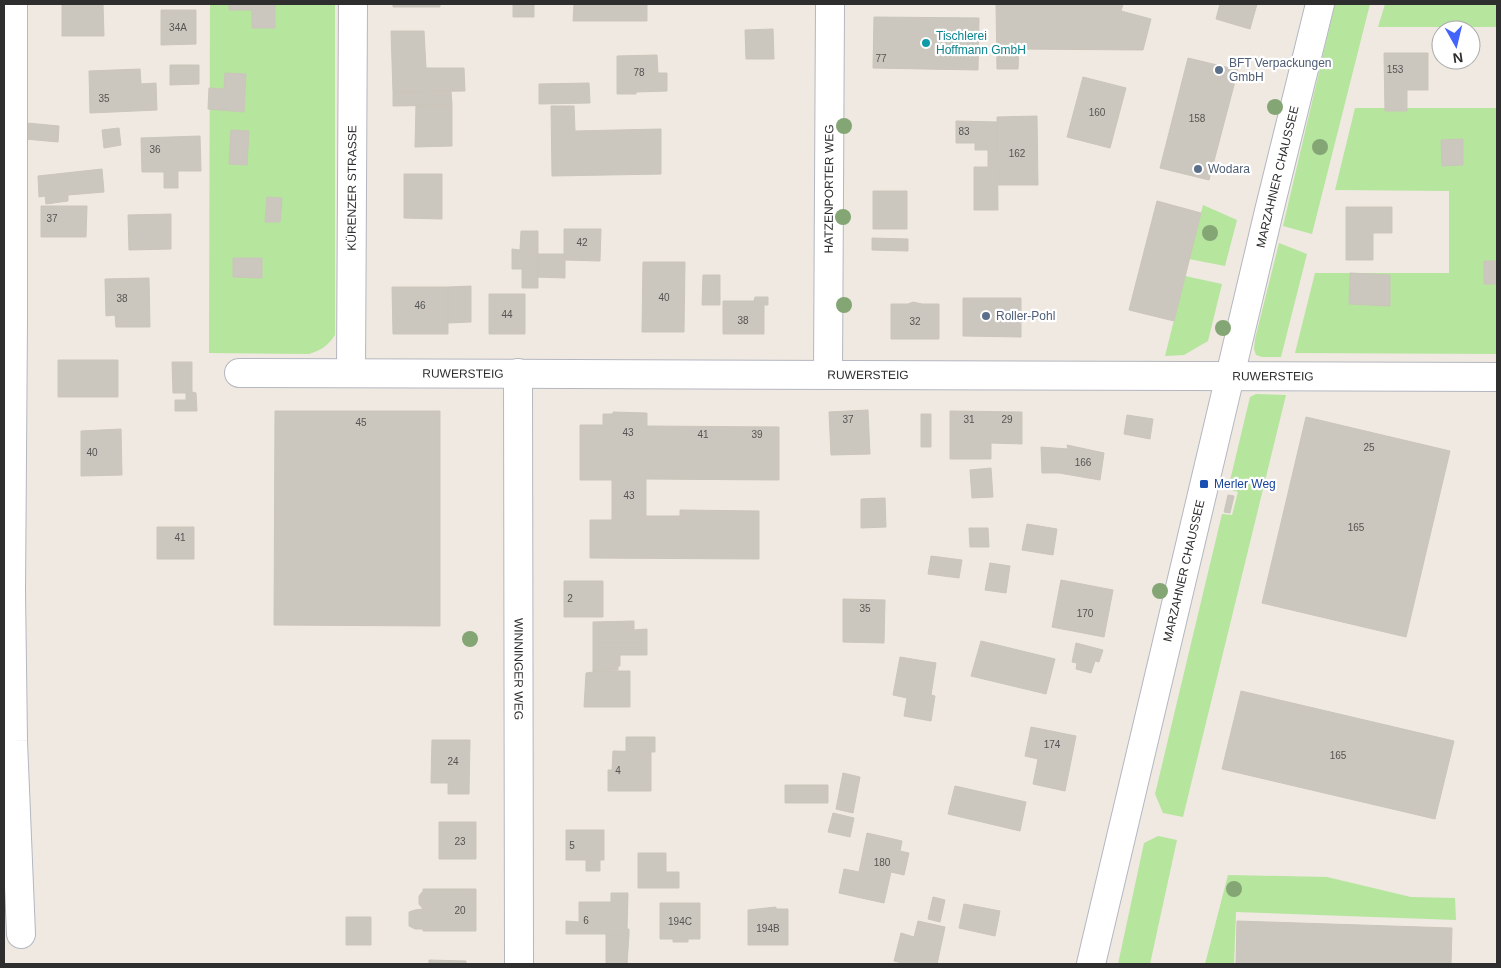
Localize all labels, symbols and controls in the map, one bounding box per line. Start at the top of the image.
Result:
north arrow [1431,20,1481,70]
house number: 34A [169,22,187,33]
place label: Tischlerei Hoffmann GmbH [936,29,1026,57]
marker: Tischlerei Hoffmann GmbH [920,37,932,49]
text: N [1452,49,1464,67]
house number: 77 [875,53,887,64]
place label: BFT Verpackungen GmbH [1229,56,1332,84]
marker: BFT Verpackungen GmbH [1213,64,1225,76]
house number: 153 [1387,64,1404,75]
house number: 78 [633,67,645,78]
house number: 35 [98,93,110,104]
street label: MARZAHNER CHAUSSEE [1254,104,1302,249]
house number: 160 [1089,107,1106,118]
house number: 158 [1189,113,1206,124]
street label: HATZENPORTER WEG [822,124,836,254]
street label: KÜRENZER STRASSE [345,125,359,251]
house number: 83 [958,126,970,137]
house number: 36 [149,144,161,155]
house number: 162 [1009,148,1026,159]
place label: Wodara [1208,162,1250,176]
marker: Wodara [1192,163,1204,175]
house number: 37 [46,213,58,224]
house number: 42 [576,237,588,248]
house number: 40 [658,292,670,303]
house number: 38 [116,293,128,304]
house number: 46 [414,300,426,311]
house number: 44 [501,309,513,320]
place label: Roller-Pohl [996,309,1055,323]
marker: Roller-Pohl [980,310,992,322]
house number: 38 [737,315,749,326]
house number: 32 [909,316,921,327]
street label: RUWERSTEIG [422,367,504,381]
street label: RUWERSTEIG [827,368,909,382]
street label: RUWERSTEIG [1232,369,1314,383]
house number: 37 [842,414,854,425]
house number: 31 [963,414,975,425]
house number: 29 [1001,414,1013,425]
house number: 45 [355,417,367,428]
house number: 43 [622,427,634,438]
house number: 41 [697,429,709,440]
house number: 39 [751,429,763,440]
house number: 25 [1363,442,1375,453]
house number: 40 [86,447,98,458]
house number: 166 [1075,457,1092,468]
place label: Merler Weg [1214,477,1276,491]
marker: Merler Weg [1198,478,1210,490]
house number: 43 [623,490,635,501]
street label: MARZAHNER CHAUSSEE [1160,498,1207,643]
house number: 165 [1348,522,1365,533]
house number: 41 [174,532,186,543]
house number: 2 [567,593,573,604]
house number: 35 [859,603,871,614]
house number: 170 [1077,608,1094,619]
street label: WINNINGER WEG [511,618,526,720]
house number: 174 [1044,739,1061,750]
house number: 165 [1330,750,1347,761]
house number: 24 [447,756,459,767]
house number: 4 [615,765,621,776]
house number: 23 [454,836,466,847]
house number: 5 [569,840,575,851]
house number: 180 [874,857,891,868]
house number: 20 [454,905,466,916]
house number: 6 [583,915,589,926]
house number: 194C [668,916,692,927]
house number: 194B [756,923,780,934]

